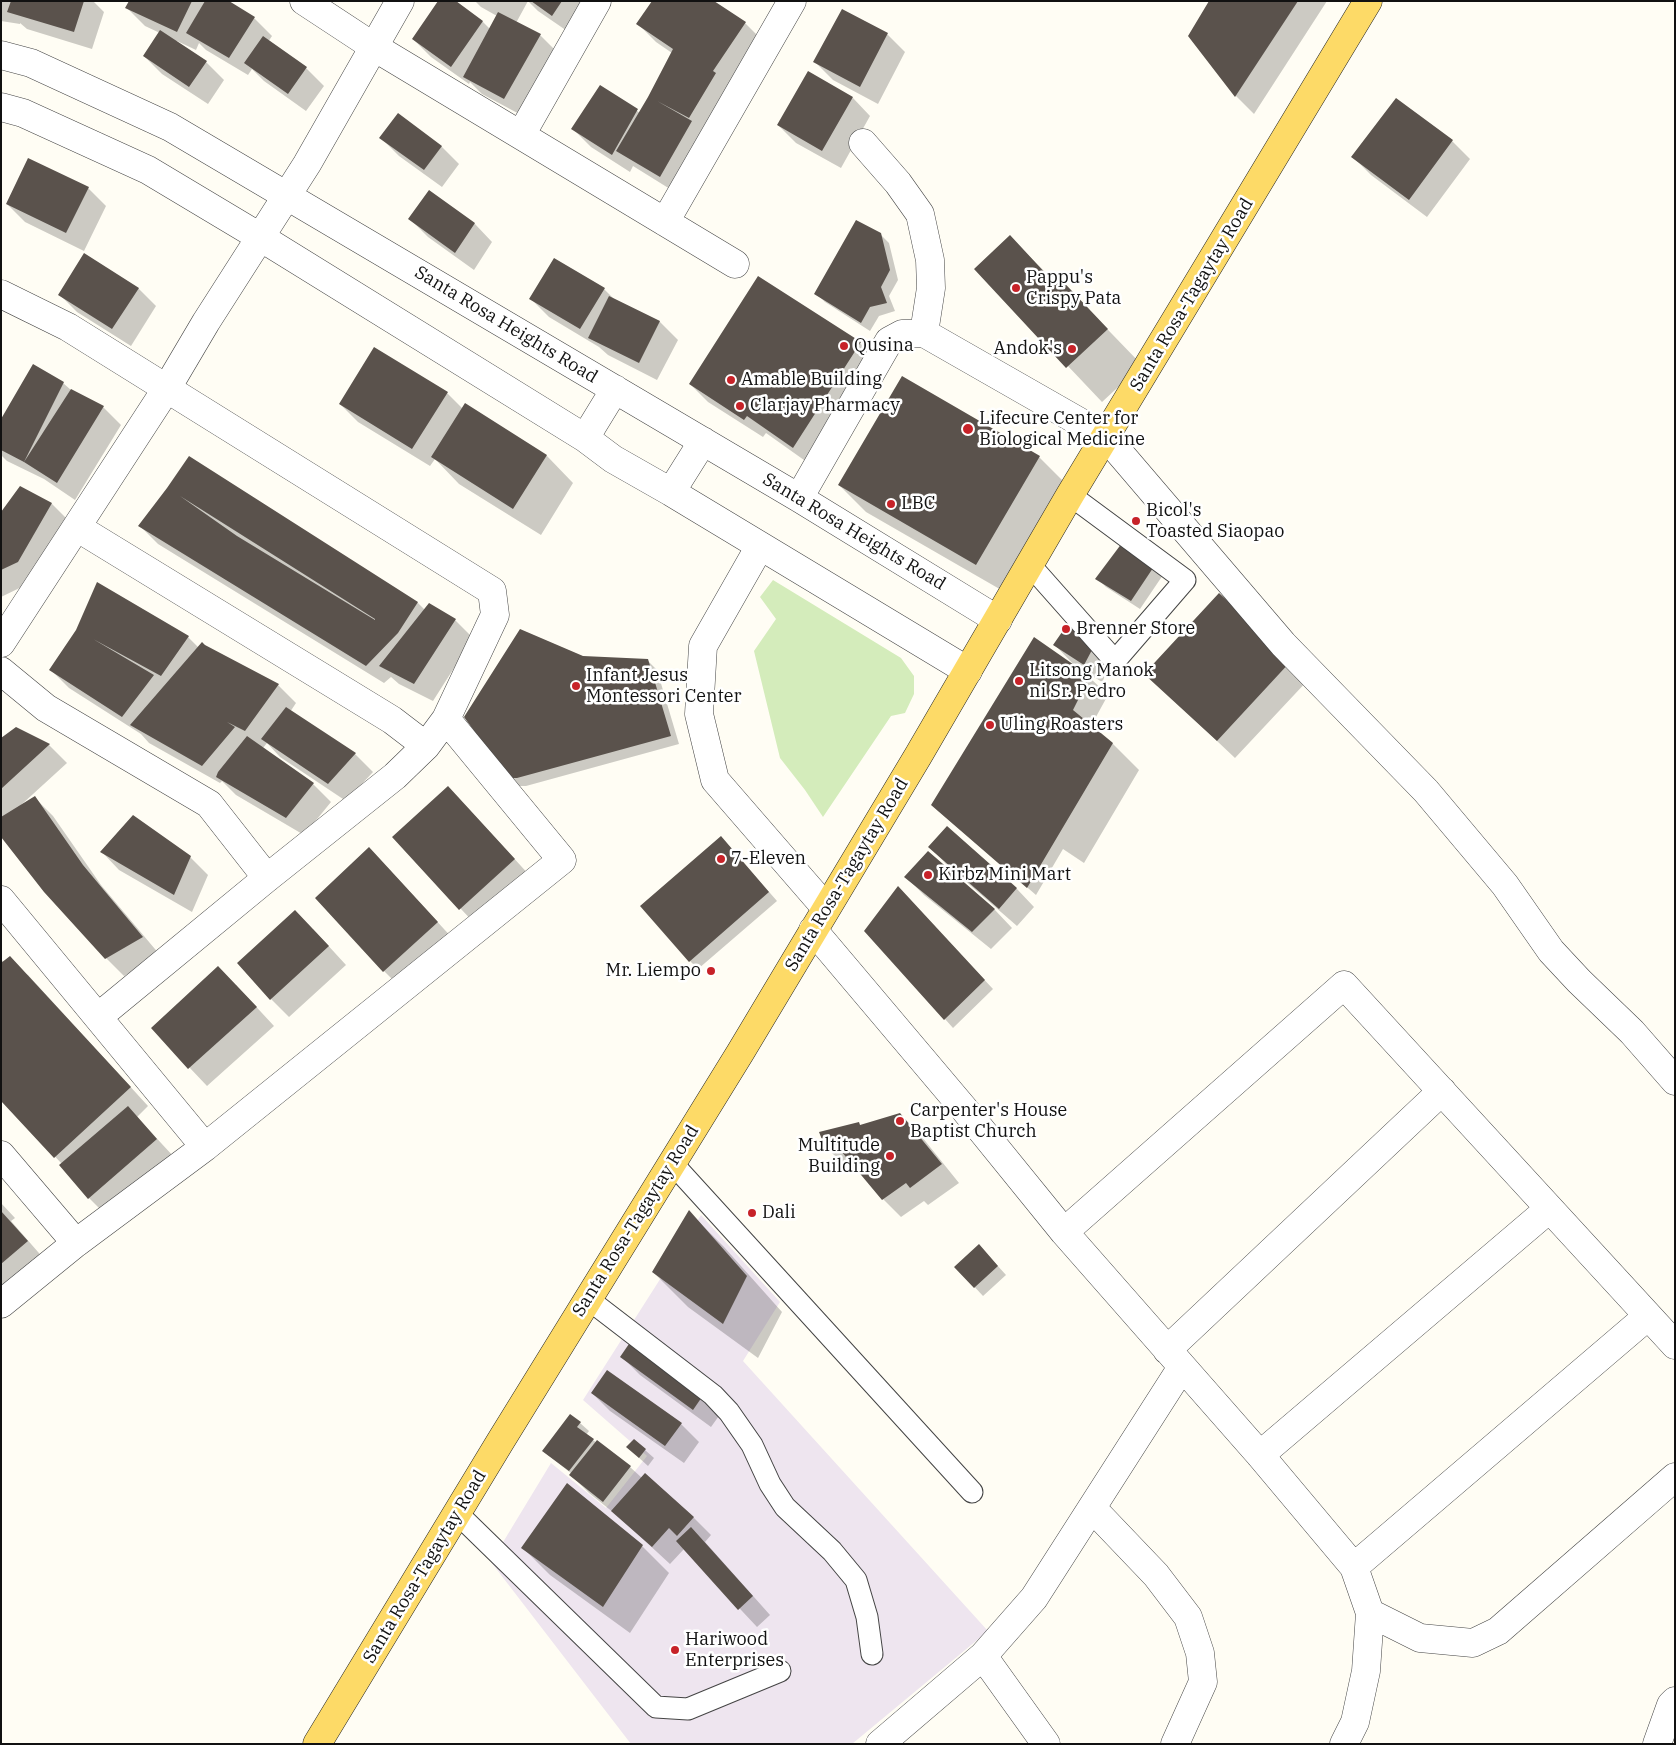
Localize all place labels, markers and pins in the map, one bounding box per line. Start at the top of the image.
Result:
place label: Pappu's Crispy Pata [1026,267,1121,310]
marker: Pappu's Crispy Pata [1010,282,1022,294]
place label: Qusina [854,335,914,357]
place label: Andok's [993,338,1062,360]
marker: Qusina [838,340,850,352]
marker: Andok's [1066,343,1078,355]
place label: Amable Building [741,369,882,391]
marker: Amable Building [725,374,737,386]
place label: Clarjay Pharmacy [750,395,900,417]
marker: Clarjay Pharmacy [734,400,746,412]
place label: Lifecure Center for Biological Medicine [979,408,1145,450]
marker: Lifecure Center for Biological Medicine [961,422,975,436]
place label: LBC [901,493,935,515]
marker: LBC [885,498,897,510]
place label: Bicol's Toasted Siaopao [1146,500,1284,542]
marker: Bicol's Toasted Siaopao [1130,515,1142,527]
place label: Brenner Store [1076,618,1195,640]
marker: Brenner Store [1060,623,1072,635]
place label: Litsong Manok ni Sr. Pedro [1029,660,1154,702]
place label: Infant Jesus Montessori Center [586,665,741,708]
marker: Litsong Manok ni Sr. Pedro [1013,675,1025,687]
marker: Infant Jesus Montessori Center [570,680,582,692]
place label: Uling Roasters [1000,714,1123,736]
marker: Uling Roasters [984,719,996,731]
place label: 7-Eleven [731,848,806,870]
marker: 7-Eleven [715,853,727,865]
place label: Kirbz Mini Mart [938,864,1071,886]
marker: Kirbz Mini Mart [922,869,934,881]
place label: Mr. Liempo [606,960,701,982]
marker: Mr. Liempo [705,965,717,977]
place label: Carpenter's House Baptist Church [910,1100,1067,1142]
marker: Carpenter's House Baptist Church [894,1115,906,1127]
place label: Multitude Building [798,1135,880,1178]
marker: Multitude Building [884,1150,896,1162]
place label: Dali [762,1202,796,1224]
marker: Dali [746,1207,758,1219]
place label: Hariwood Enterprises [685,1629,784,1672]
marker: Hariwood Enterprises [669,1644,681,1656]

